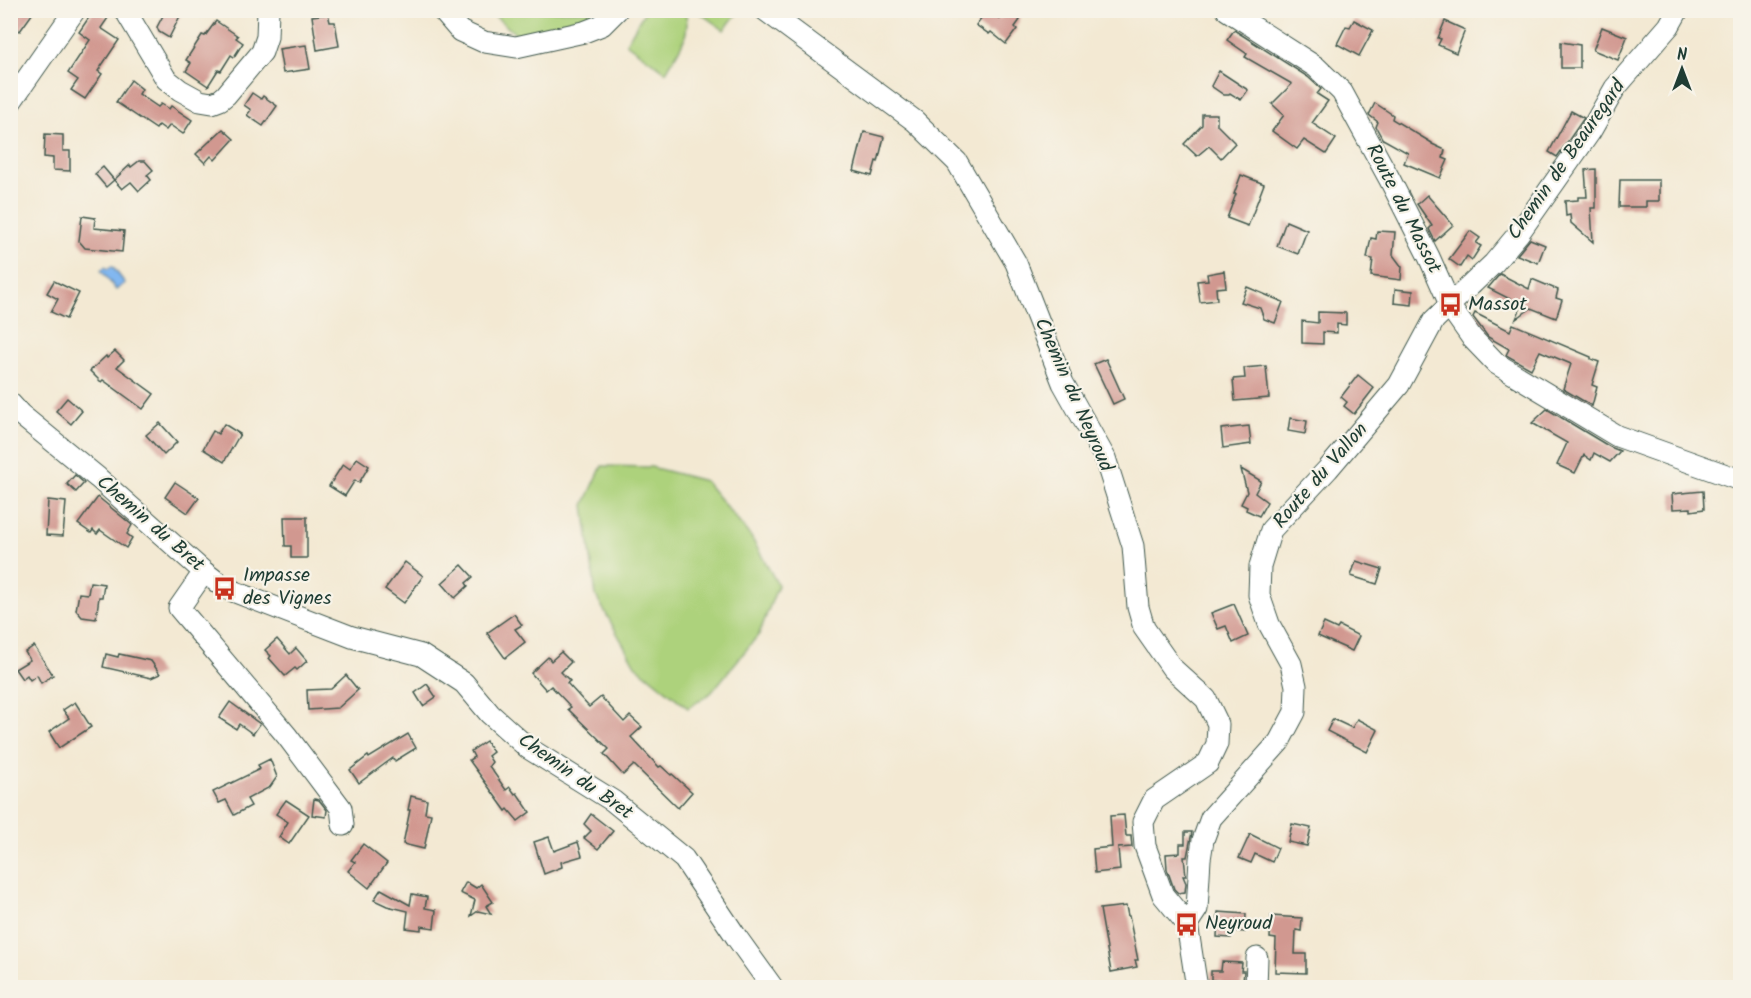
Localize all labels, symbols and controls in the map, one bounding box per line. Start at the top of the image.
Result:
north arrow [1652,39,1712,99]
text: N [1677,43,1687,68]
street label: Chemin de Beauregard [1499,72,1635,247]
street label: Route du Massot [1357,139,1450,280]
place label: Massot [1468,289,1527,321]
bus stop icon: Massot [1437,292,1463,318]
street label: Chemin du Neyroud [1025,313,1122,478]
street label: Route du Vallon [1266,416,1376,536]
street label: Chemin du Bret [89,468,212,580]
place label: Impasse des Vignes [243,560,332,615]
bus stop icon: Impasse des Vignes [212,575,238,601]
street label: Chemin du Bret [511,725,640,829]
place label: Neyroud [1205,908,1273,940]
bus stop icon: Neyroud [1174,911,1200,937]

